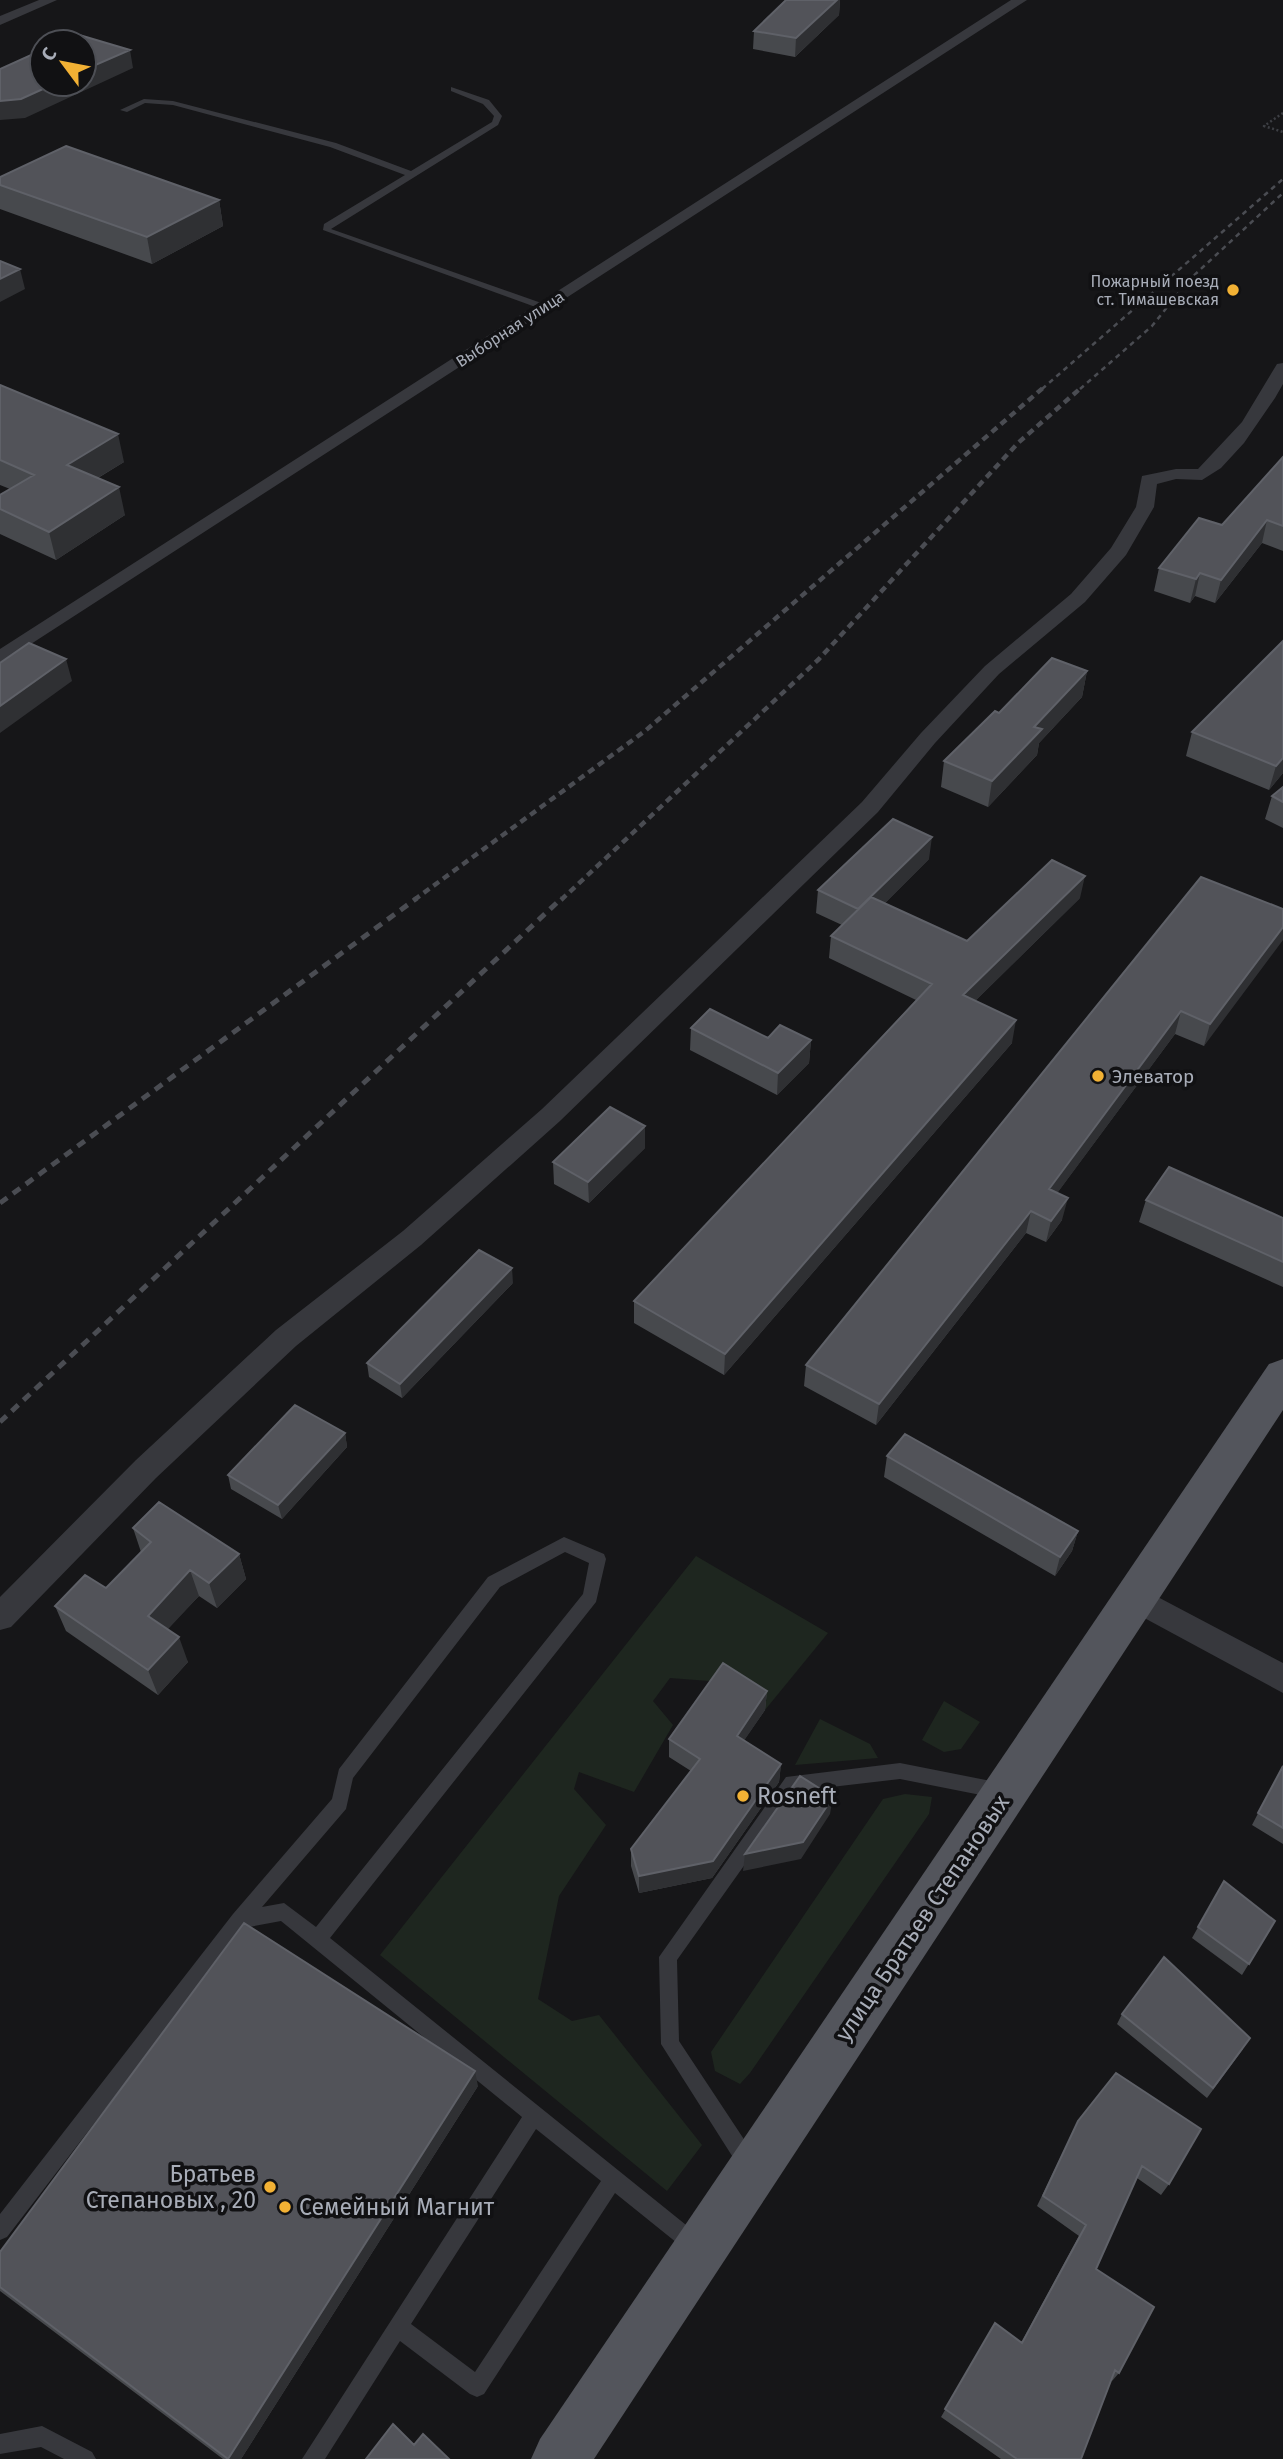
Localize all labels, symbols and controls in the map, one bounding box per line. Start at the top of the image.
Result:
north arrow [28,28,98,98]
text: С [36,43,62,65]
place label: Пожарный поезд ст. Тимашевская [1091,272,1219,309]
marker: Пожарный поезд ст. Тимашевская [1225,282,1241,298]
street label: Выборная улица [452,287,568,371]
place label: Элеватор [1112,1065,1194,1088]
marker: Элеватор [1090,1068,1106,1084]
place label: Rosneft [757,1782,837,1810]
marker: Rosneft [735,1788,751,1804]
street label: улица Братьев Степановых [829,1789,1015,2046]
place label: Братьев Степановых , 20 [86,2160,256,2214]
marker: Братьев Степановых , 20 [262,2179,278,2195]
place label: Семейный Магнит [299,2193,495,2221]
marker: Семейный Магнит [277,2199,293,2215]

